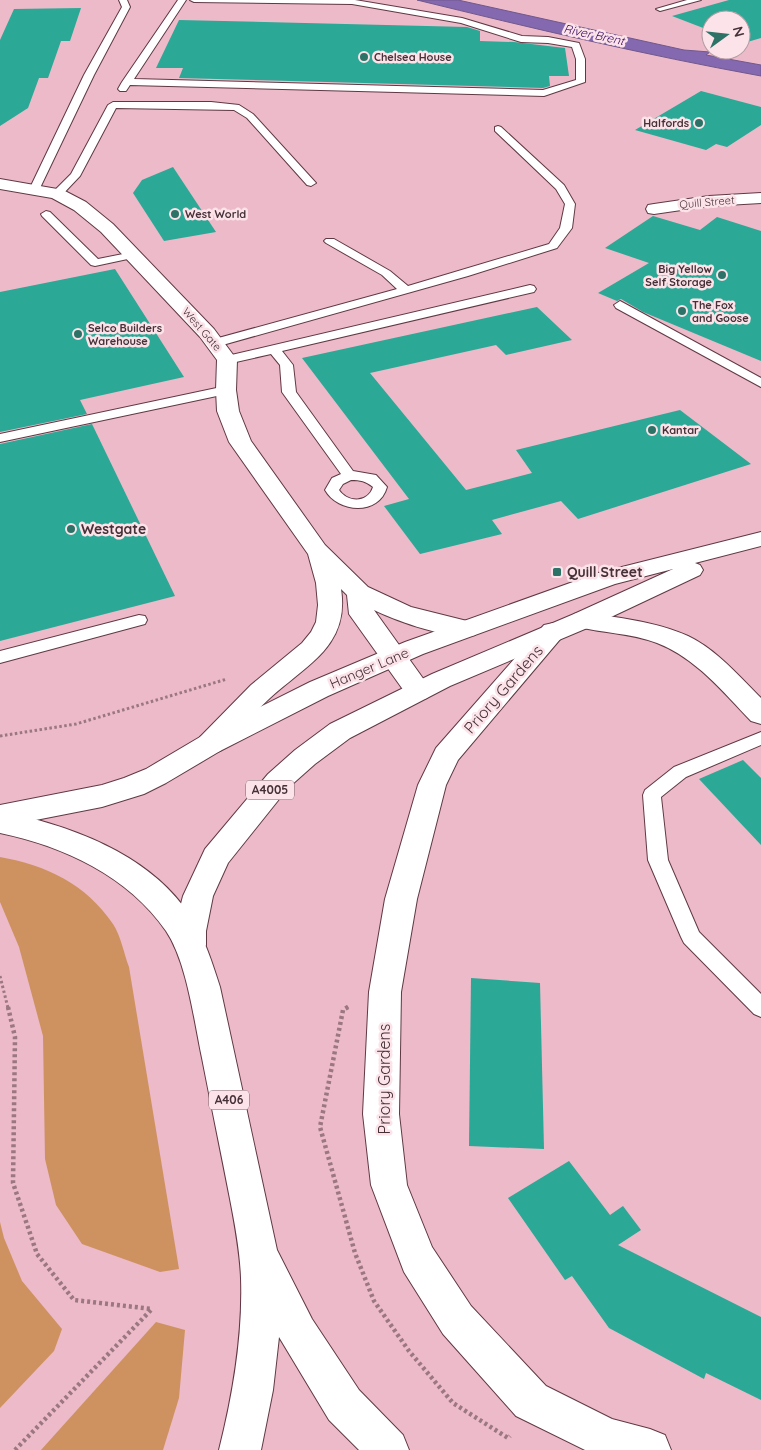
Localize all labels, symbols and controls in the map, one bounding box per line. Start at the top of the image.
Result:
north arrow [701,10,751,60]
water label: River Brent [562,21,628,49]
text: N [729,24,749,39]
place label: Chelsea House [374,50,452,64]
marker: Chelsea House [358,51,370,63]
place label: Halfords [643,116,689,130]
marker: Halfords [693,117,705,129]
street label: Quill Street [679,193,735,211]
place label: West World [185,207,246,221]
marker: West World [169,208,181,220]
place label: Big Yellow Self Storage [645,262,713,289]
marker: Big Yellow Self Storage [716,269,728,281]
place label: The Fox and Goose [692,298,749,325]
street label: West Gate [179,304,225,354]
marker: The Fox and Goose [676,305,688,317]
place label: Selco Builders Warehouse [88,321,162,348]
marker: Selco Builders Warehouse [72,328,84,340]
place label: Kantar [662,423,699,437]
marker: Kantar [646,424,658,436]
place label: Westgate [81,520,146,538]
marker: Westgate [65,523,77,535]
place label: Quill Street [567,563,643,581]
marker: Quill Street [551,566,563,578]
street label: Priory Gardens [459,641,547,737]
street label: Hanger Lane [327,643,411,693]
road number: A4005 [246,780,294,800]
street label: Priory Gardens [374,1024,394,1134]
road number: A406 [209,1090,249,1110]

